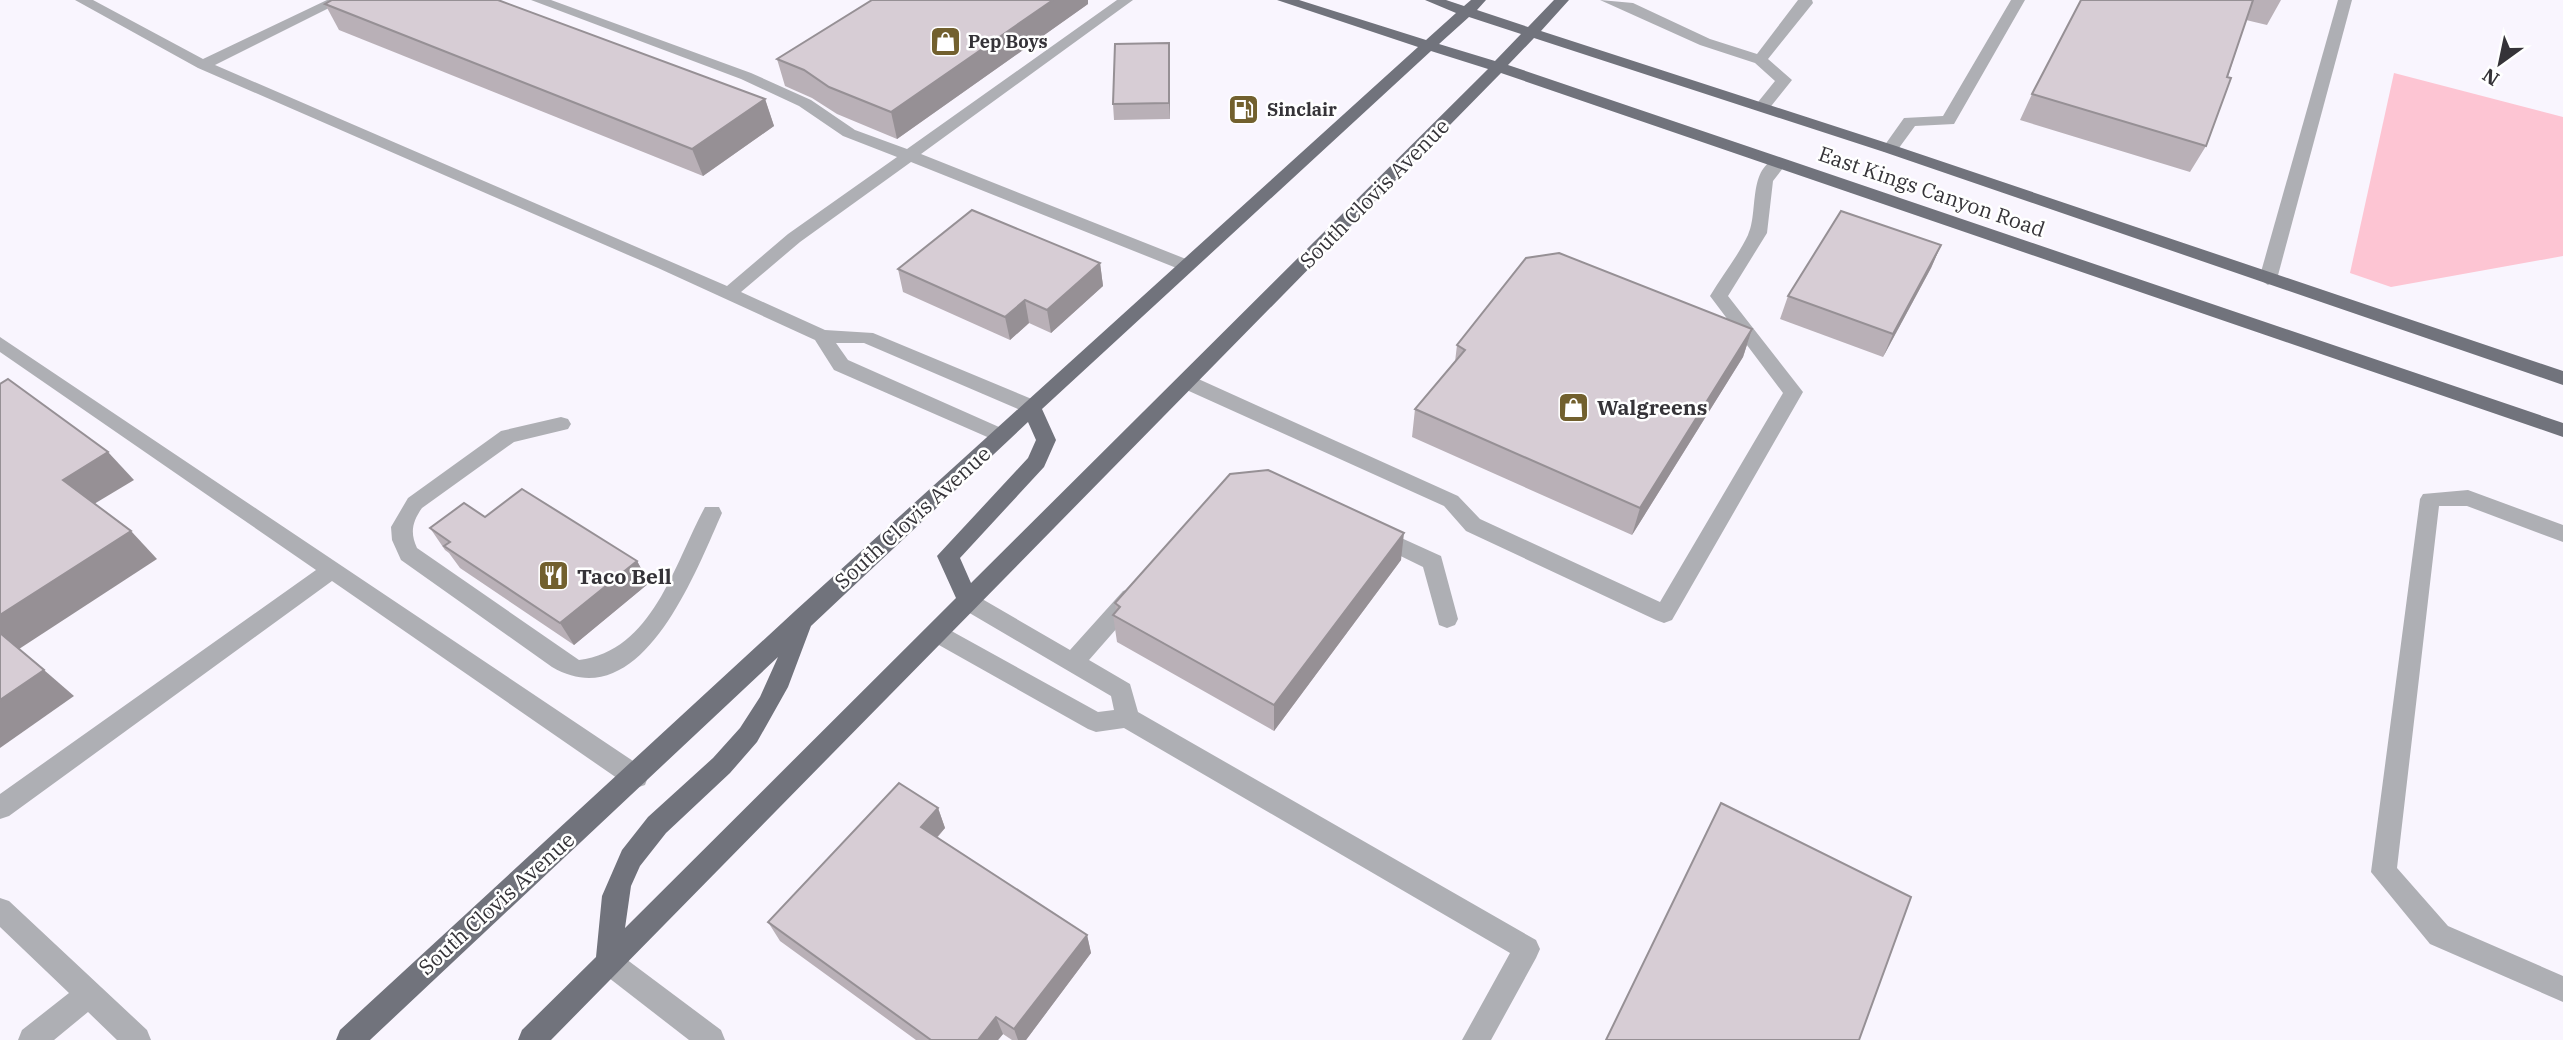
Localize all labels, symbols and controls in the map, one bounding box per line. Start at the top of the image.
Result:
shop icon: Pep Boys [928,24,962,58]
north arrow [2465,28,2535,98]
place label: Pep Boys [968,30,1048,53]
text: N [2478,63,2504,91]
fuel station icon: Sinclair [1227,92,1261,126]
place label: Sinclair [1267,98,1337,121]
street label: South Clovis Avenue [1293,112,1455,274]
street label: East Kings Canyon Road [1815,139,2049,243]
shop icon: Walgreens [1557,390,1591,424]
place label: Walgreens [1597,393,1707,421]
street label: South Clovis Avenue [828,439,996,595]
restaurant icon: Taco Bell [537,559,571,593]
place label: Taco Bell [577,562,672,590]
street label: South Clovis Avenue [412,825,580,981]

